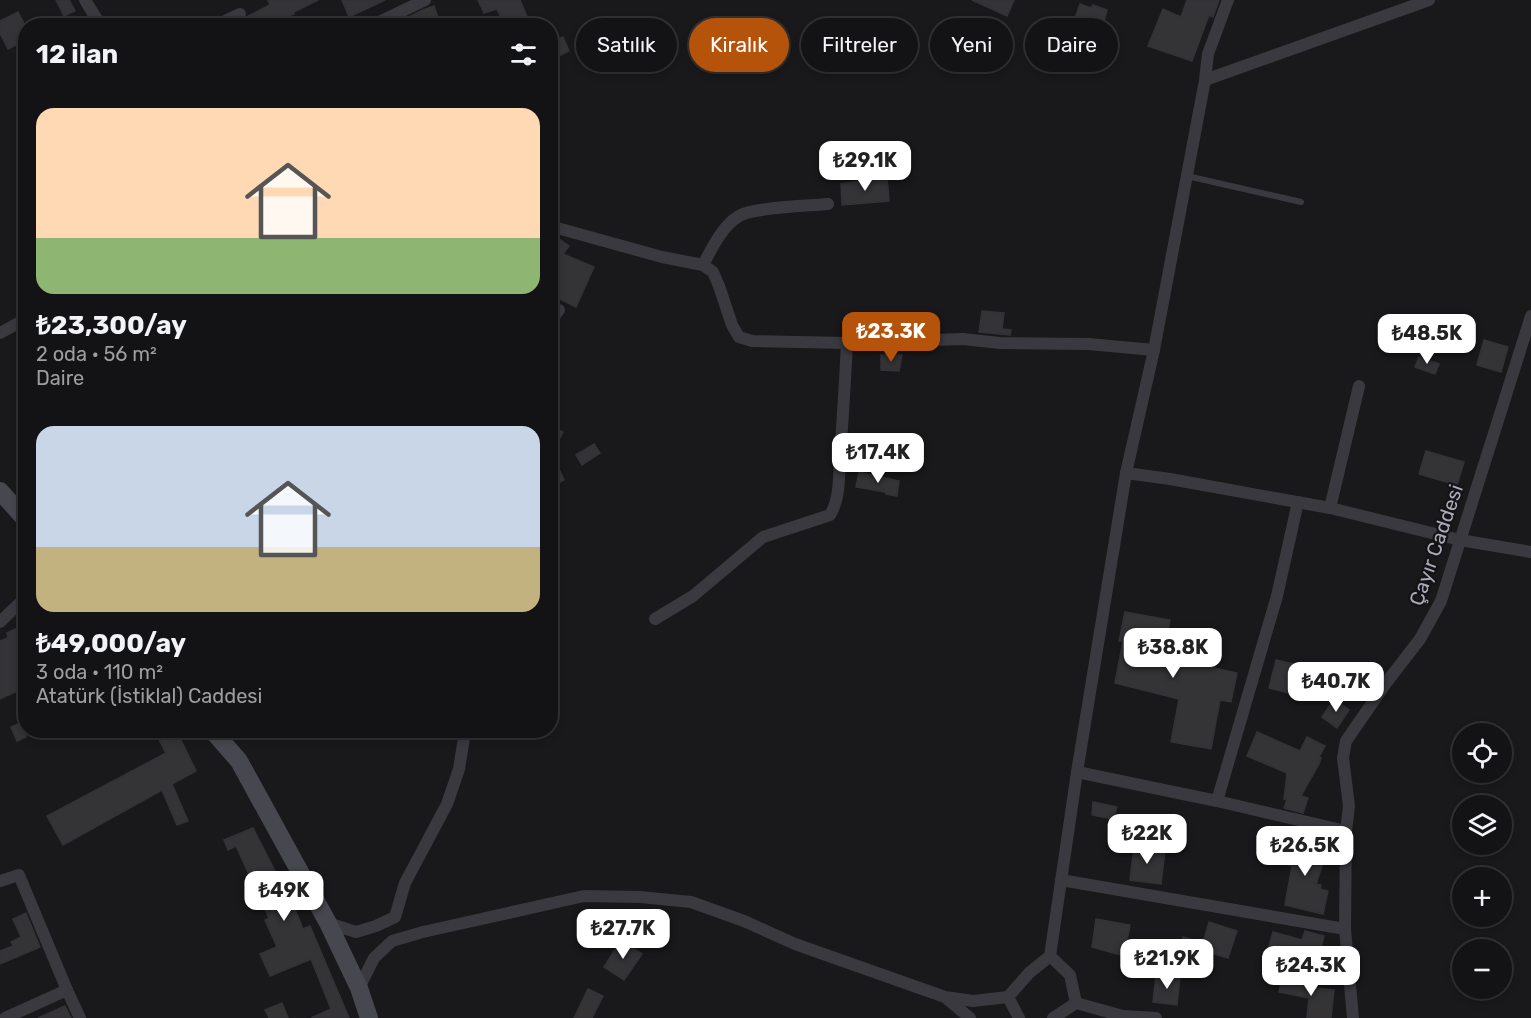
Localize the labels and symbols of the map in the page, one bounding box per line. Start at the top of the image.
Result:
pin: ₺29.1K [816,141,914,192]
pin: ₺23.3K [842,312,940,363]
pin: ₺48.5K [1378,314,1476,365]
pin: ₺17.4K [829,433,927,484]
street label: Çayır Caddesi [1404,481,1468,609]
pin: ₺38.8K [1124,628,1222,679]
pin: ₺40.7K [1287,662,1385,713]
pin: ₺22K [1111,814,1183,865]
pin: ₺26.5K [1256,826,1354,877]
pin: ₺49K [248,871,320,922]
pin: ₺27.7K [574,909,672,960]
pin: ₺21.9K [1118,939,1216,990]
pin: ₺24.3K [1262,946,1360,997]

